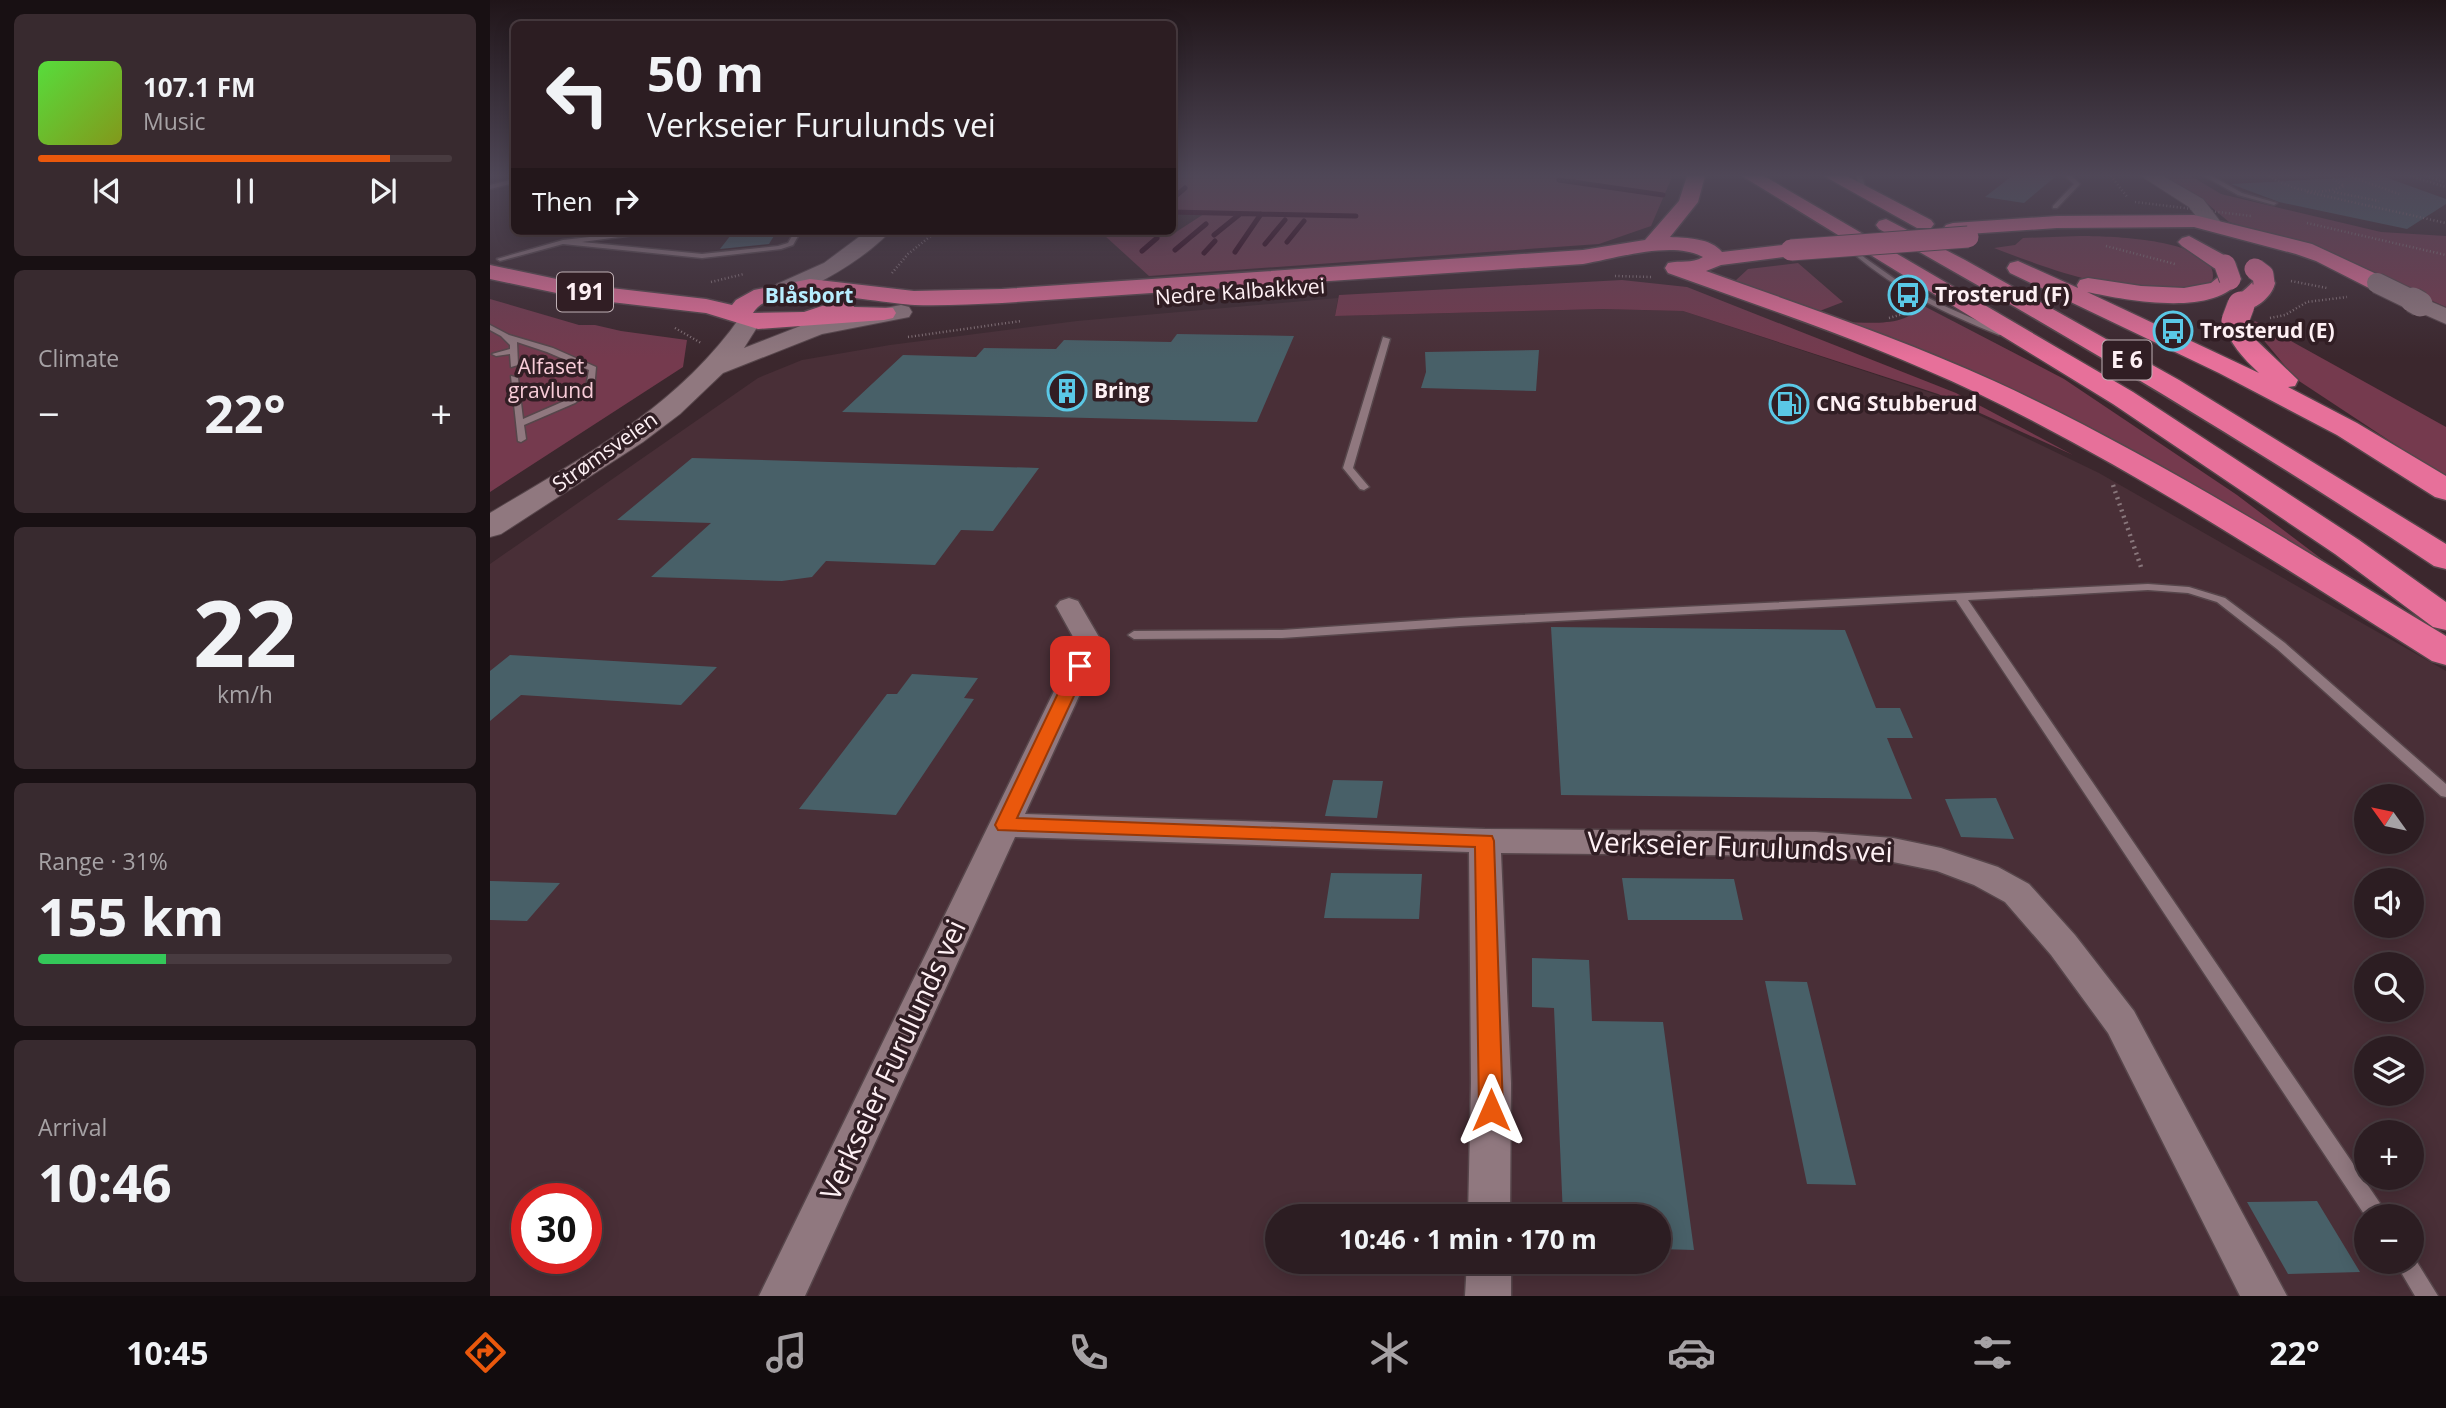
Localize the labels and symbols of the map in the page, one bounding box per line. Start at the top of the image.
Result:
street label: Nedre Kalbakkvei [1154,271,1326,311]
road number: 191 [557,272,613,312]
bus stop icon: Trosterud (F) [1887,274,1929,316]
place label: Trosterud (F) [1935,280,2070,308]
district label: Blåsbort [765,281,853,309]
bus stop icon: Trosterud (E) [2152,310,2194,352]
place label: Trosterud (E) [2200,316,2335,344]
road number: E 6 [2102,340,2152,380]
park label: Alfaset gravlund [508,352,594,404]
building icon: Bring [1046,370,1088,412]
place label: Bring [1094,376,1150,404]
fuel station icon: CNG Stubberud [1768,383,1810,425]
place label: CNG Stubberud [1816,389,1977,417]
street label: Strømsveien [546,405,662,498]
pin [1050,636,1110,696]
north arrow [2354,784,2424,854]
street label: Verkseier Furulunds vei [1587,822,1893,870]
street label: Verkseier Furulunds vei [810,913,974,1206]
position arrow [1454,1073,1528,1147]
speed limit sign: 30 [511,1183,602,1274]

